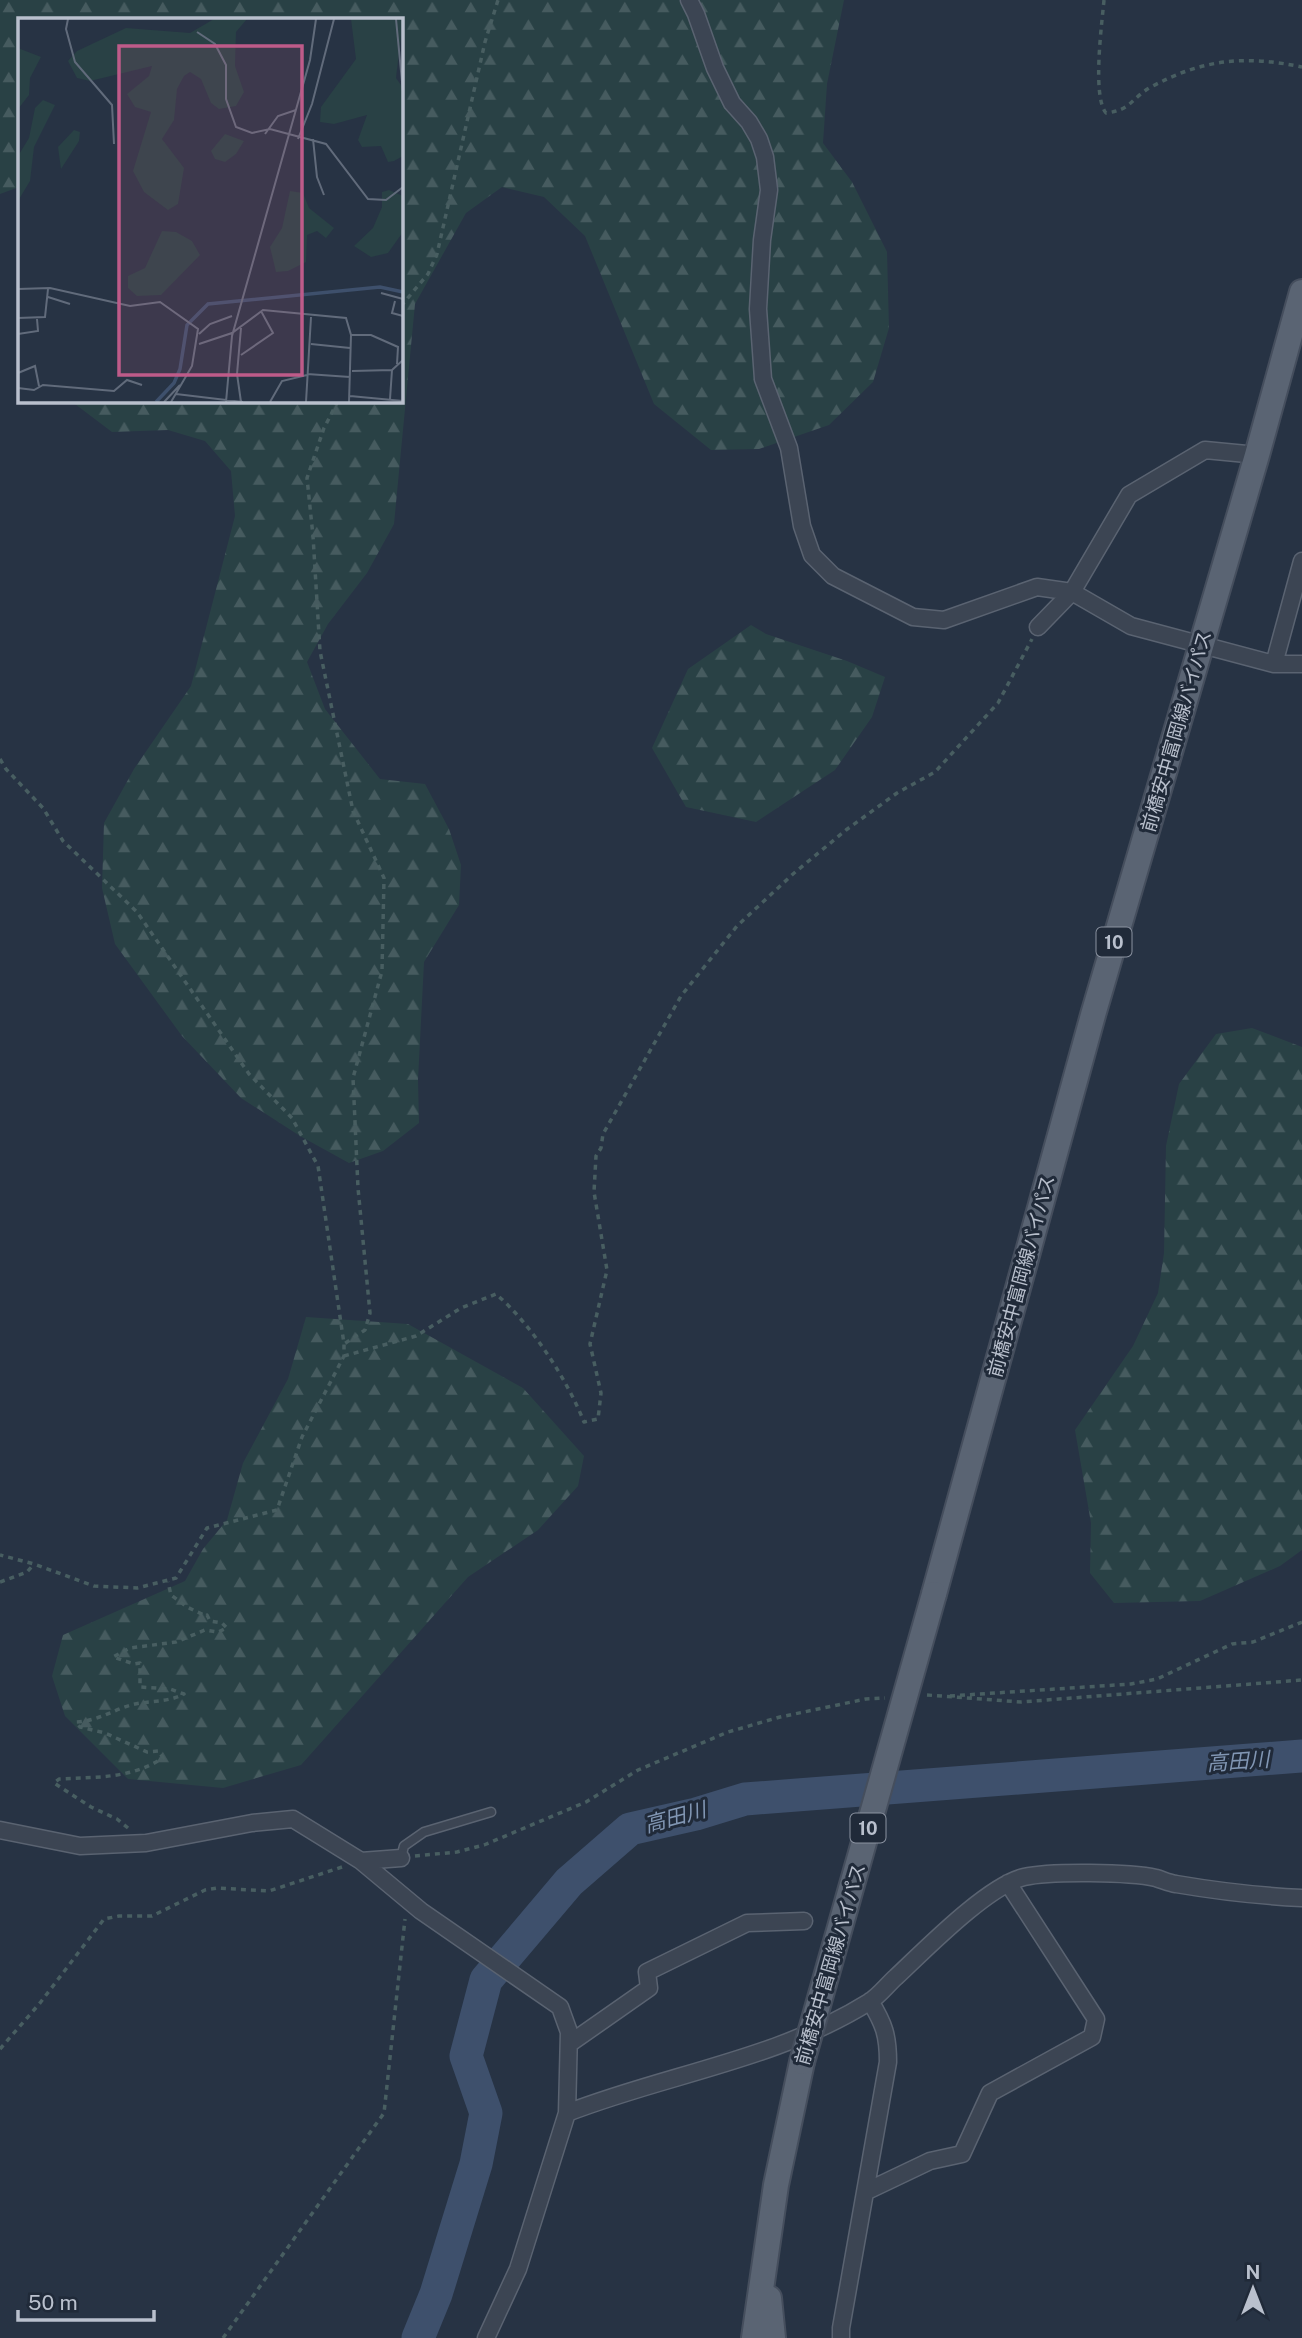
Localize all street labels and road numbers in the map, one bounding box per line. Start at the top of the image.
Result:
street label: 前橋安中富岡線バイパス [1137,628,1215,834]
road number: 10 [1096,928,1132,957]
street label: 前橋安中富岡線バイパス [983,1172,1059,1380]
road number: 10 [850,1814,886,1842]
street label: 前橋安中富岡線バイパス [791,1861,869,2067]

